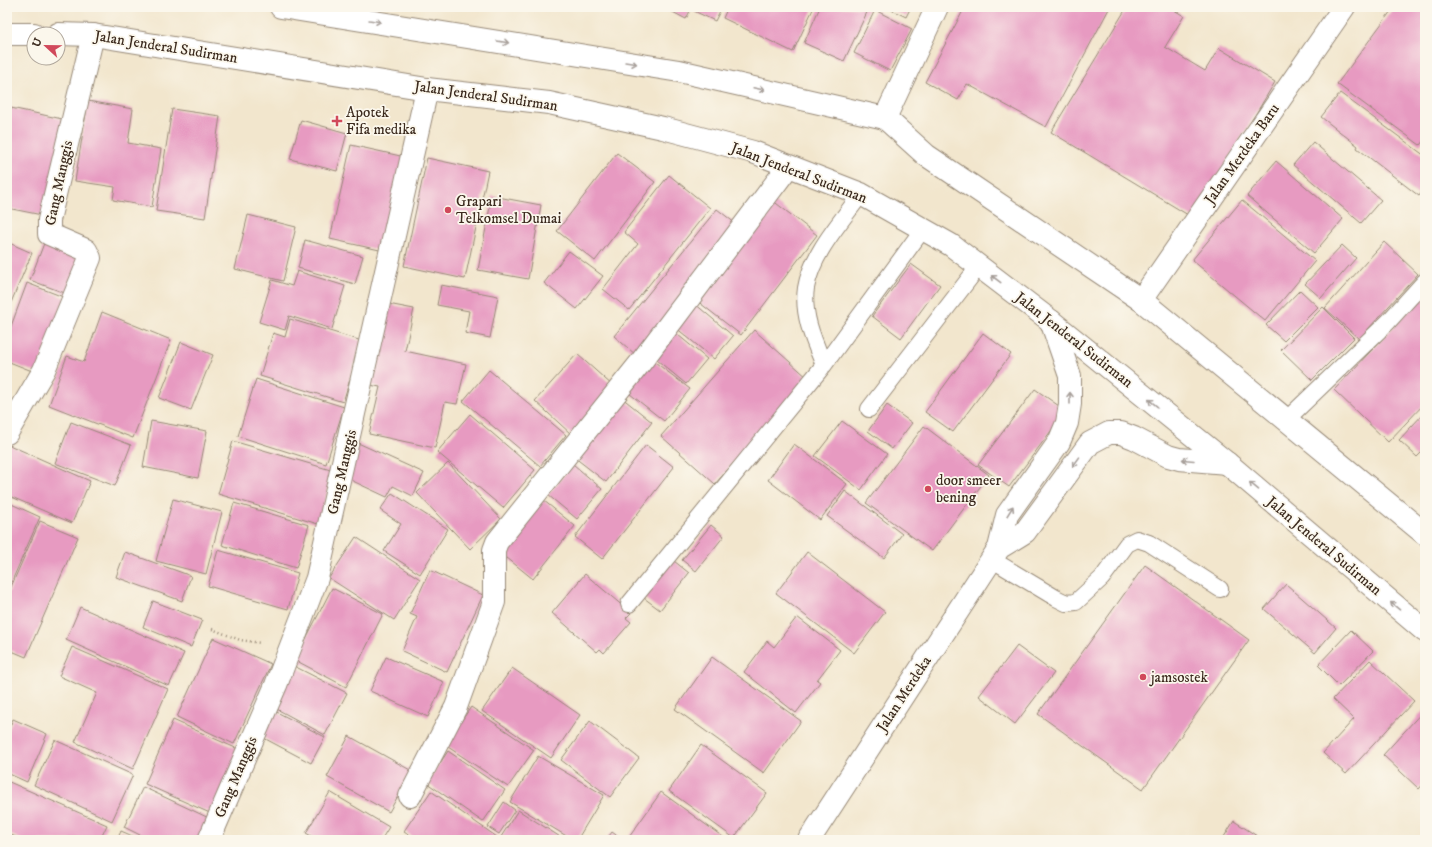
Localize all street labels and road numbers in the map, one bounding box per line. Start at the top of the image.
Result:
street label: Jalan Jenderal Sudirman [91,26,239,68]
street label: Jalan Jenderal Sudirman [411,76,559,115]
street label: Jalan Merdeka Baru [1199,100,1284,210]
street label: Jalan Jenderal Sudirman [726,138,870,208]
street label: Gang Manggis [41,139,77,227]
street label: Jalan Jenderal Sudirman [1010,287,1137,392]
street label: Gang Manggis [323,428,361,516]
street label: Jalan Jenderal Sudirman [1261,491,1386,600]
street label: Jalan Merdeka [871,652,936,737]
street label: Gang Manggis [210,733,262,821]

